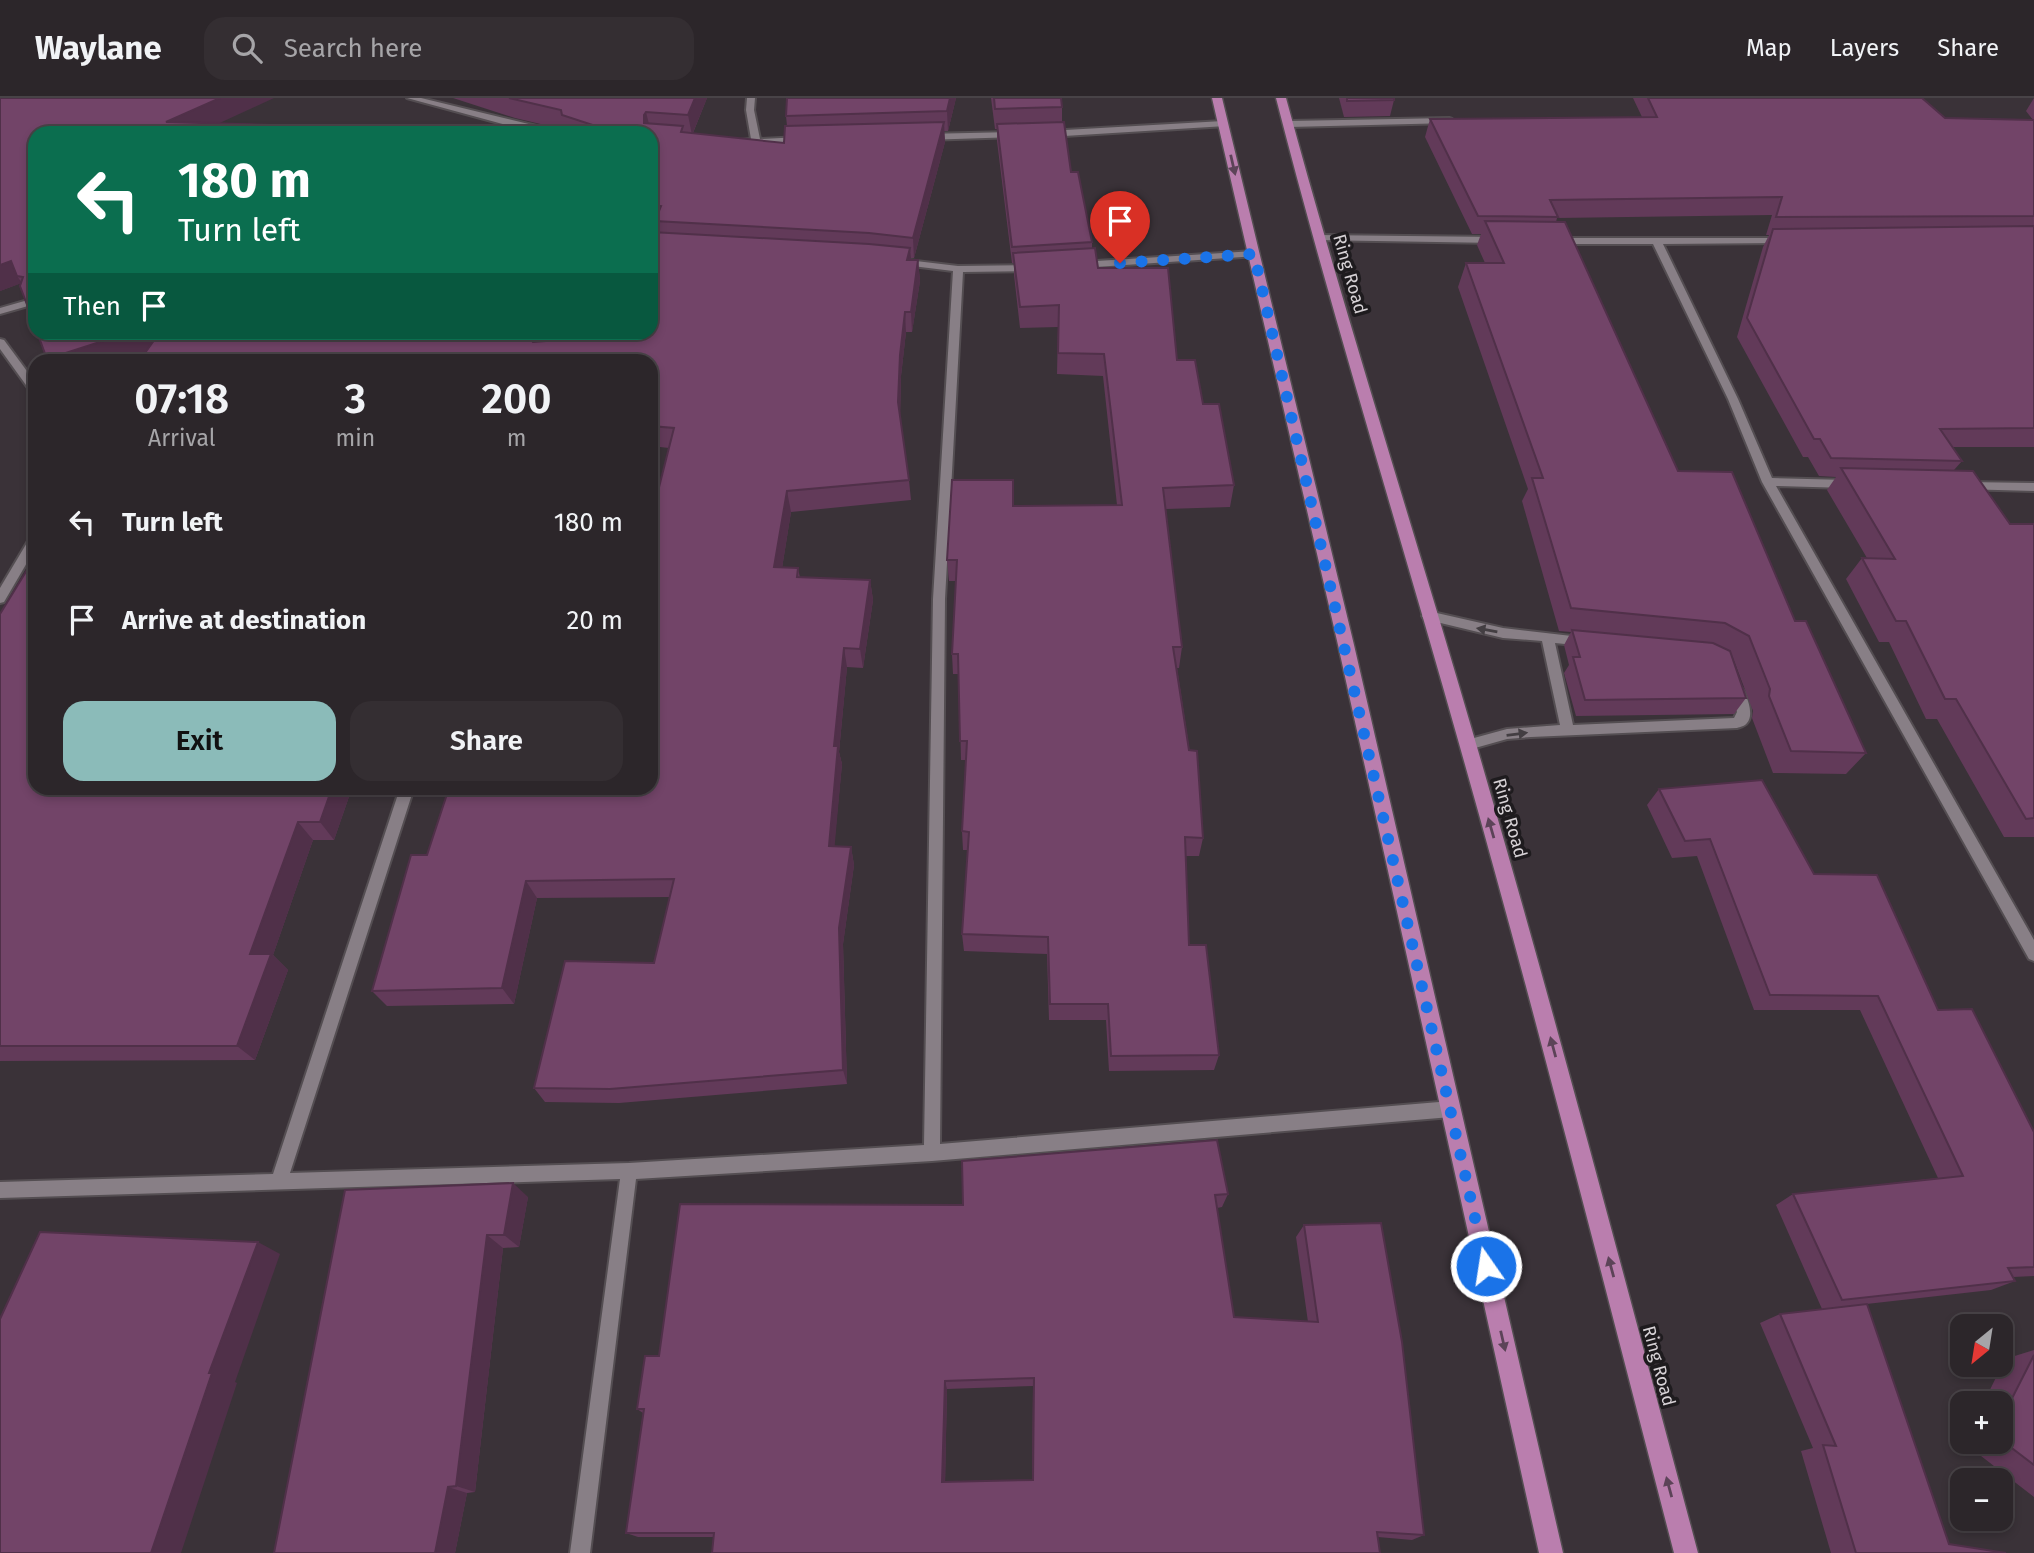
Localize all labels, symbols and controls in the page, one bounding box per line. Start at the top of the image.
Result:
search box [204,17,694,80]
text: Waylane [35,28,162,68]
icon: search [228,29,266,67]
text: Search here [284,33,423,64]
text: Map [1746,34,1792,62]
text: Layers [1830,34,1899,62]
text: Share [1937,34,1999,62]
text: 180 m [178,151,311,210]
icon: left [63,154,154,245]
one-way arrow [1227,154,1238,176]
pin [1090,191,1150,263]
icon: arrive [1101,202,1139,240]
text: Turn left [178,211,300,249]
street label: Ring Road [1328,231,1372,317]
icon: arrive [135,287,173,325]
text: Then [63,291,121,322]
text: 07:18 [134,374,229,424]
text: 3 [344,374,366,424]
text: 200 [481,374,552,424]
text: Arrival [148,424,215,452]
text: min [335,424,375,452]
text: m [507,424,526,452]
icon: left [63,503,101,541]
text: Turn left [122,507,223,538]
text: 180 m [554,507,623,538]
icon: arrive [63,601,101,639]
text: Arrive at destination [122,605,366,636]
text: 20 m [566,605,623,636]
one-way arrow [1476,624,1498,635]
button: Exit [63,701,336,781]
button: Share [350,701,623,781]
one-way arrow [1507,728,1529,739]
street label: Ring Road [1488,775,1532,861]
one-way arrow [1486,817,1496,838]
one-way arrow [1547,1036,1558,1058]
position arrow [1449,1229,1523,1303]
one-way arrow [1605,1256,1616,1278]
north arrow [1950,1314,2012,1377]
map controls [1950,1314,2013,1531]
street label: Ring Road [1638,1323,1680,1409]
one-way arrow [1498,1330,1509,1352]
button: + [1950,1391,2013,1454]
button: − [1950,1468,2013,1531]
one-way arrow [1663,1476,1674,1498]

